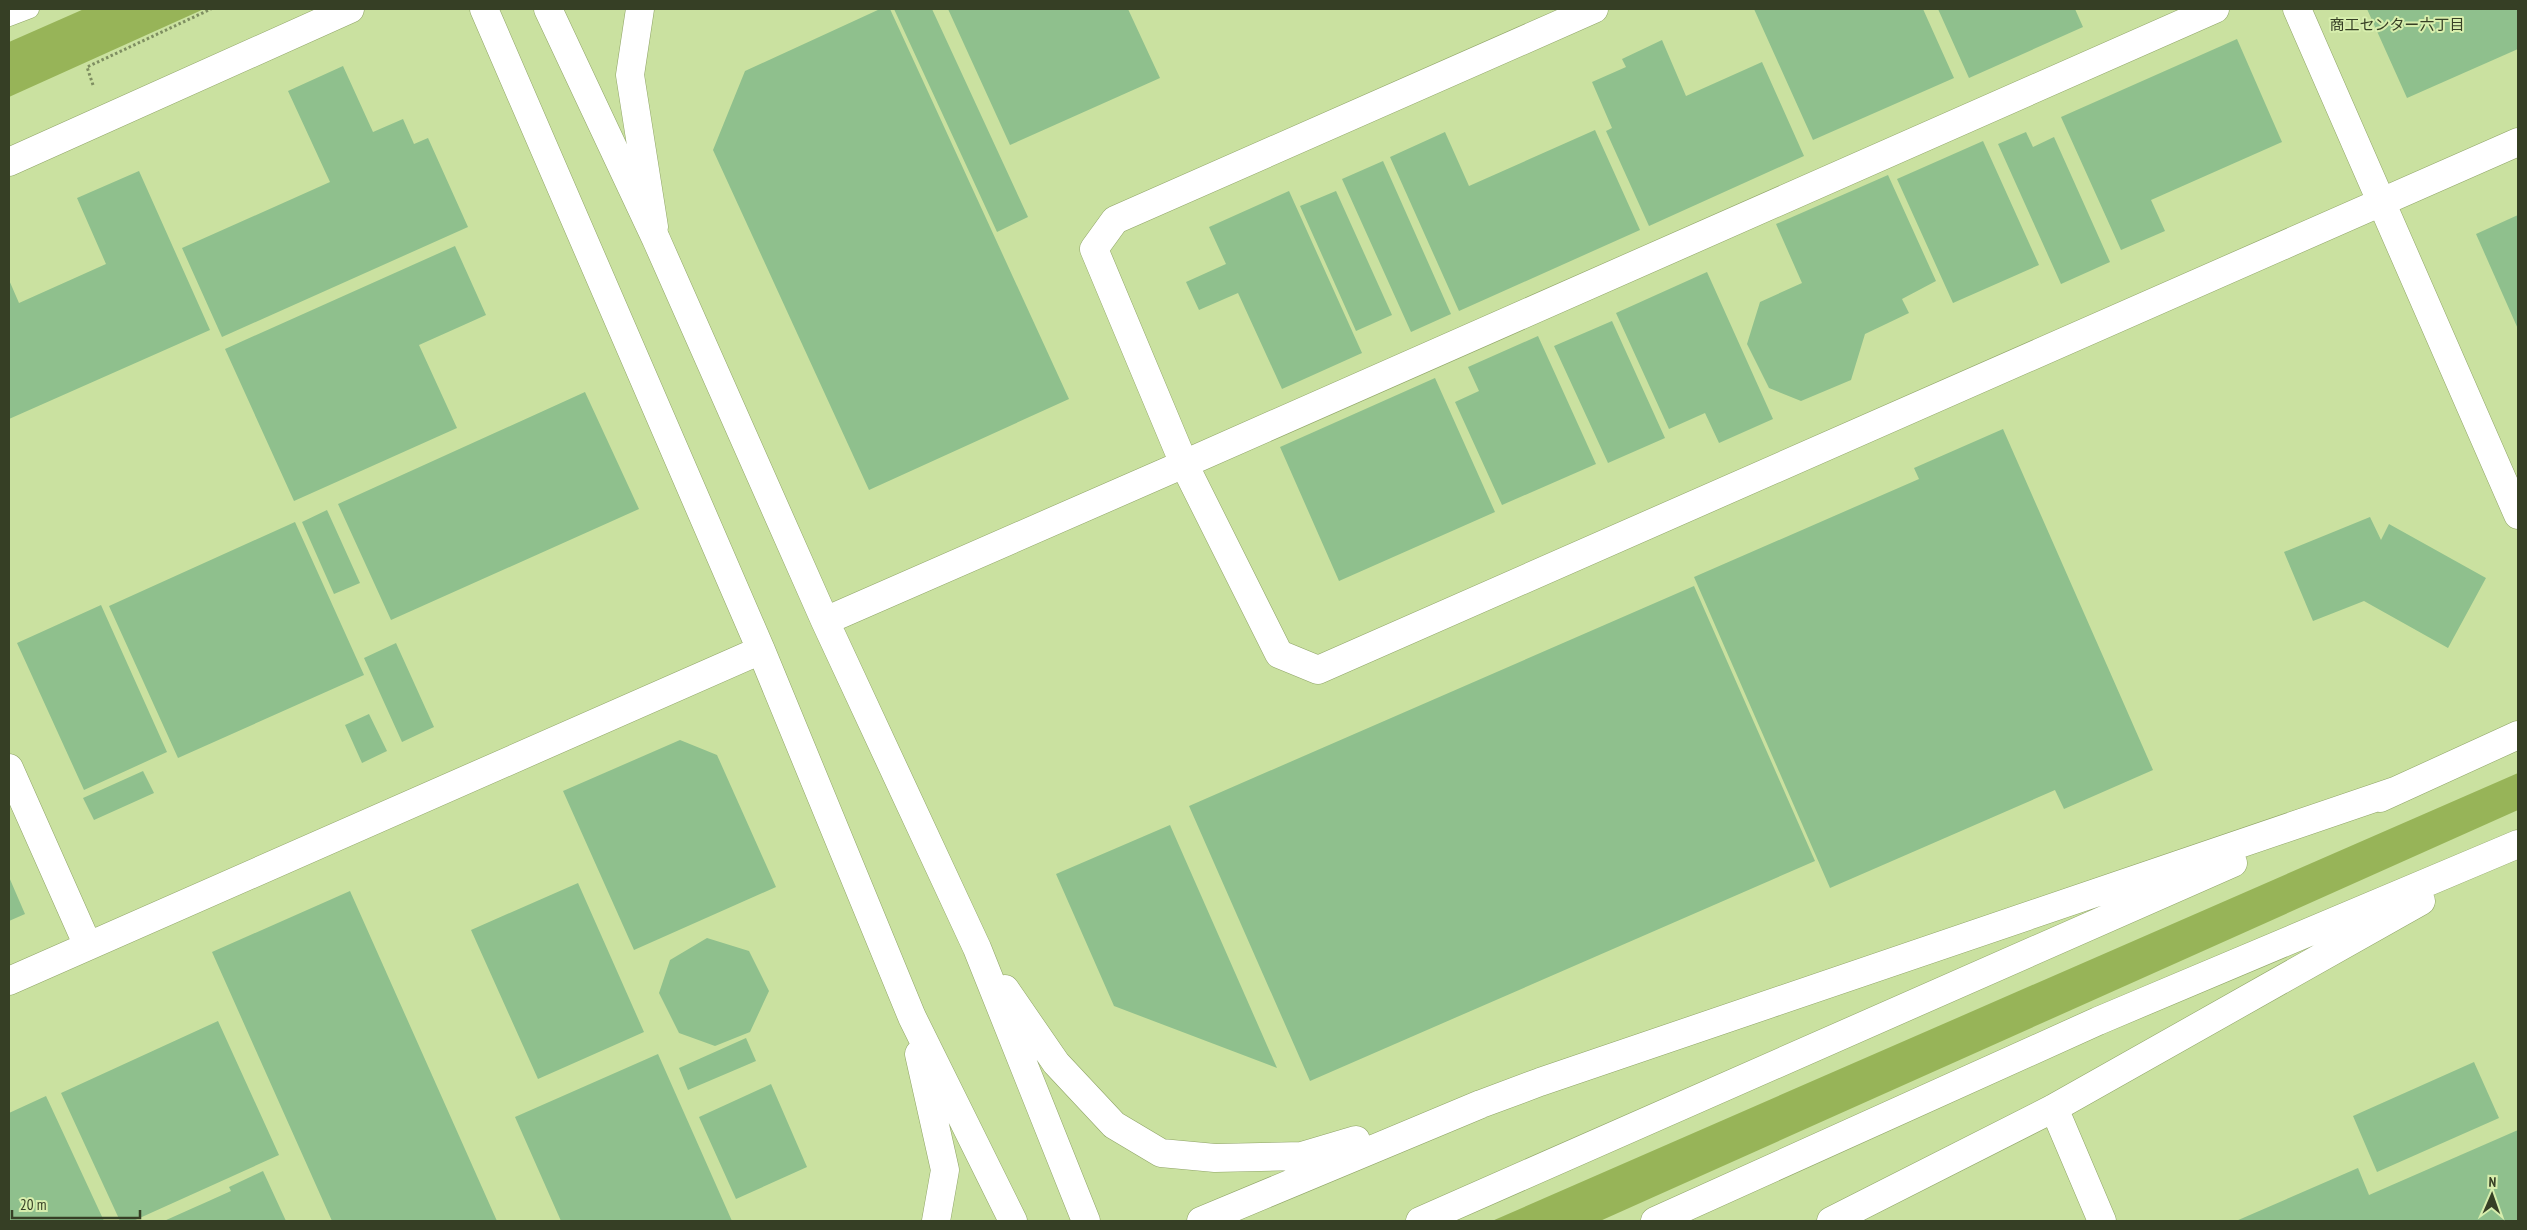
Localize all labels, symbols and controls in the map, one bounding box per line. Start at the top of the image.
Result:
district label: 商工センター六丁目 [2329,15,2465,34]
north arrow [2467,1170,2517,1220]
text: N [2488,1173,2497,1191]
scale bar [12,1188,140,1220]
text: 20 m [20,1195,46,1214]

